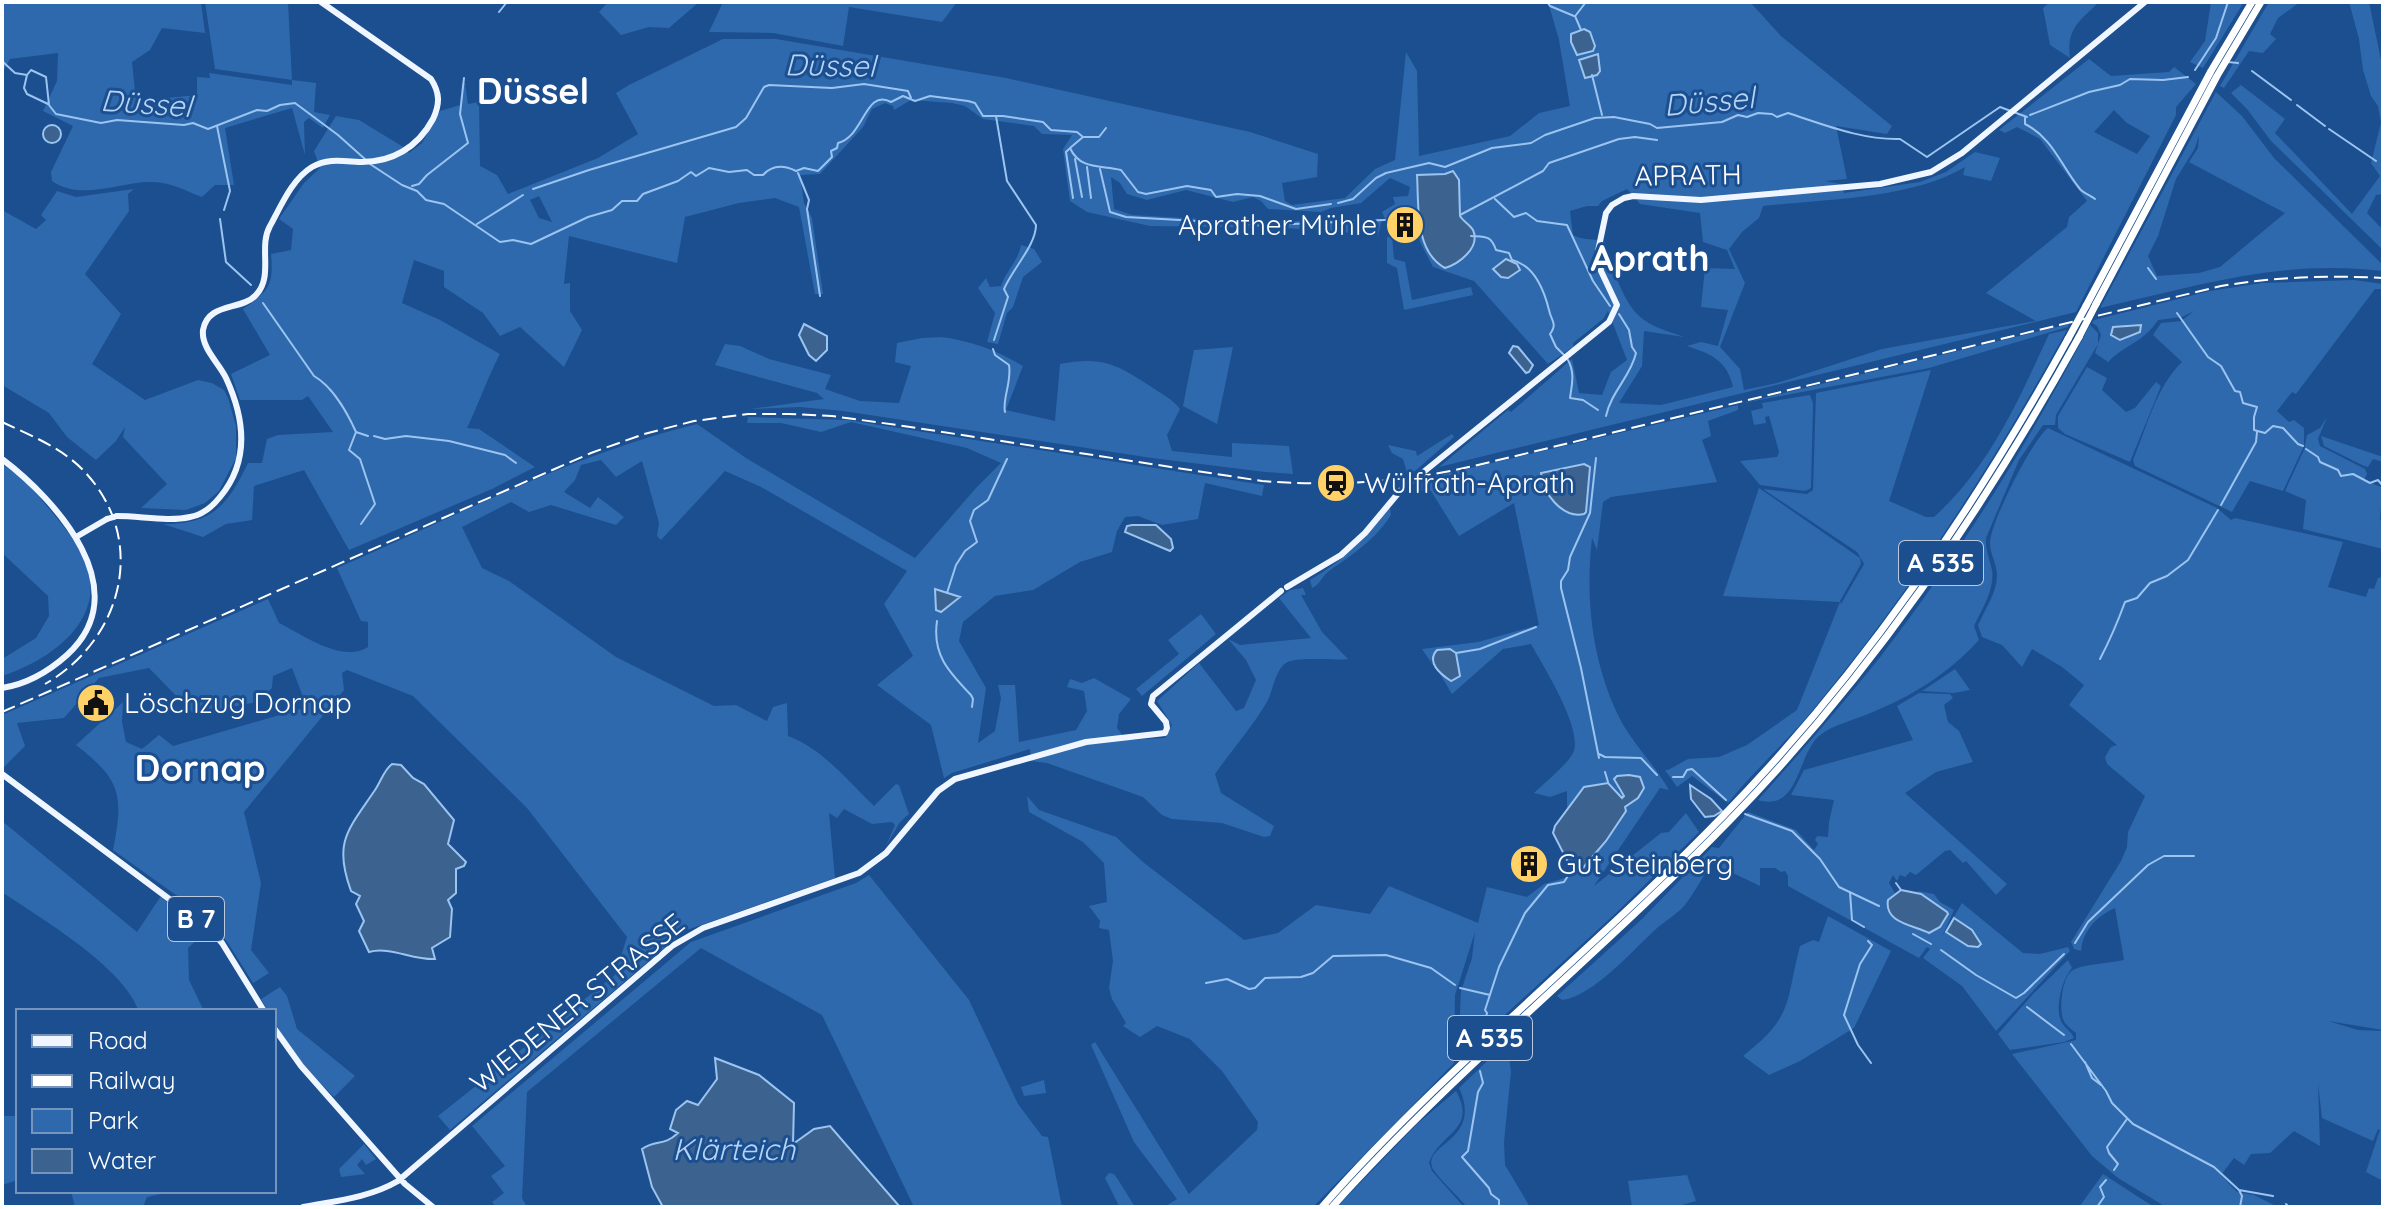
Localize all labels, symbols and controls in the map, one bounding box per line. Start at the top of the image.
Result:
water label: Düssel [784,45,879,85]
district label: Düssel [477,68,589,113]
water label: Düssel [1662,78,1759,124]
water label: Düssel [100,81,196,125]
street label: APRATH [1634,156,1742,193]
building icon: Aprather Mühle [1384,204,1426,246]
place label: Aprather Mühle [1178,207,1377,242]
district label: Aprath [1590,235,1710,280]
station icon: Wülfrath-Aprath [1315,462,1357,504]
place label: Wülfrath-Aprath [1364,465,1575,500]
road number: A 535 [1899,541,1983,585]
public building icon: Löschzug Dornap [75,682,117,724]
place label: Löschzug Dornap [124,685,352,720]
district label: Dornap [135,745,265,790]
building icon: Gut Steinberg [1508,843,1550,885]
place label: Gut Steinberg [1557,846,1733,881]
road number: B 7 [168,897,224,941]
street label: WIEDENER STRASSE [462,905,691,1100]
legend [16,1009,276,1193]
road number: A 535 [1448,1016,1532,1060]
text: Road [88,1025,148,1055]
text: Railway [88,1065,175,1095]
text: Park [88,1105,139,1135]
water label: Klärteich [673,1130,796,1168]
text: Water [88,1145,156,1175]

